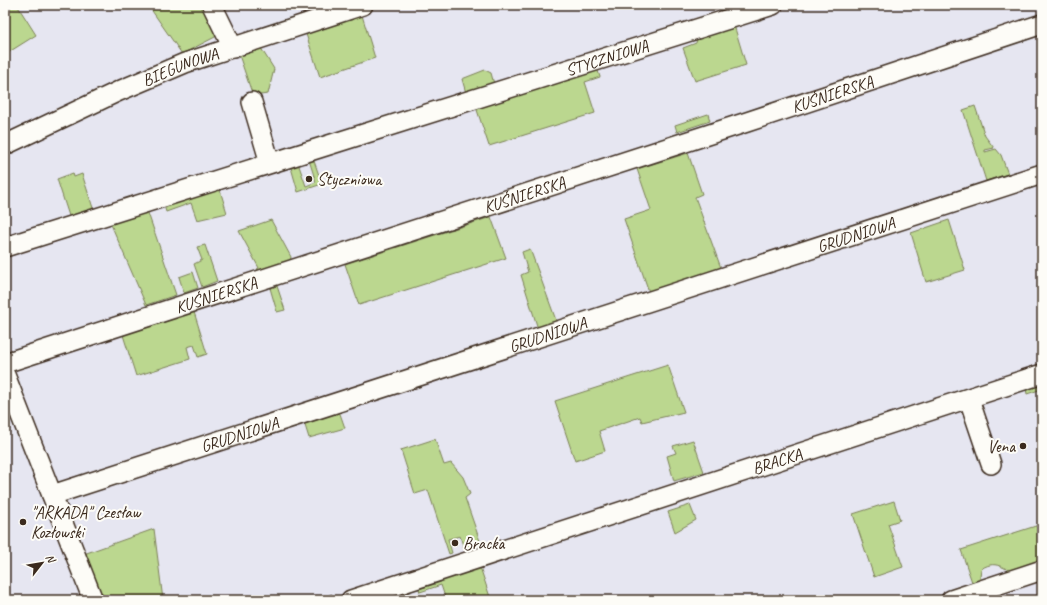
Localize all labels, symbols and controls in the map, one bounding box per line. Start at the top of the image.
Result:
street label: STYCZNIOWA [563,35,651,81]
street label: BIEGUNOWA [139,43,221,91]
street label: KUŚNIERSKA [789,71,876,117]
place label: Styczniowa [317,169,383,190]
street label: KUŚNIERSKA [481,172,568,218]
marker: Styczniowa [304,174,314,184]
street label: GRUDNIOWA [814,212,899,257]
street label: KUŚNIERSKA [173,272,260,318]
street label: GRUDNIOWA [506,312,591,357]
street label: GRUDNIOWA [198,412,282,457]
place label: Vena [987,436,1016,457]
marker: Vena [1018,441,1028,451]
street label: BRACKA [749,443,805,479]
place label: "ARKADA" Czesław Kozłowski [31,502,142,543]
marker: "ARKADA" Czesław Kozłowski [18,517,28,527]
place label: Bracka [463,533,505,554]
marker: Bracka [450,538,460,548]
north arrow [22,543,62,583]
text: N [43,551,59,566]

